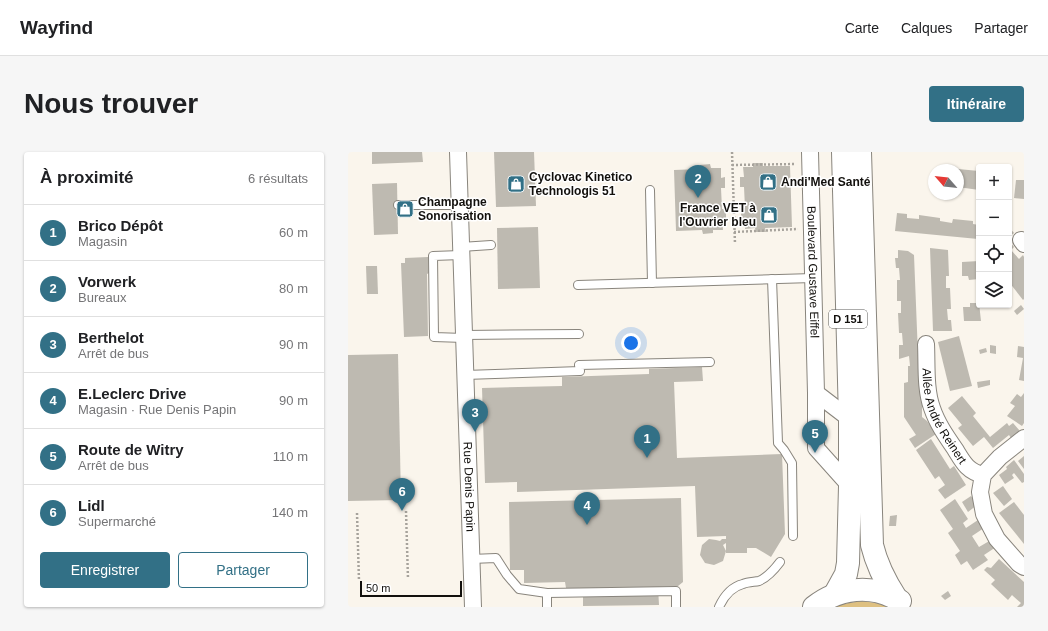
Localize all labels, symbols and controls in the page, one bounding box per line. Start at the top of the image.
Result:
text: Wayfind [20,17,93,38]
text: Carte [845,20,879,36]
text: Calques [901,20,952,36]
text: Partager [974,20,1028,36]
button: Itinéraire [929,86,1024,122]
text: Nous trouver [24,88,198,119]
north arrow [928,164,964,200]
map controls [976,164,1012,308]
button: + [976,164,1012,200]
pin: 2 [685,165,711,198]
text: À proximité [40,168,134,187]
place label: Cyclovac Kinetico Technologis 51 [529,170,632,198]
text: 6 résultats [248,171,308,186]
shop icon: Andi'Med Santé [758,172,778,192]
shop icon: Cyclovac Kinetico Technologis 51 [506,174,526,194]
place label: Andi'Med Santé [781,175,871,189]
place label: Champagne Sonorisation [418,195,491,223]
shop icon: Champagne Sonorisation [395,199,415,219]
button: − [976,200,1012,236]
place label: France VET à l'Ouvrier bleu [679,201,756,229]
shop icon: France VET à l'Ouvrier bleu [759,205,779,225]
street label: Boulevard Gustave Eiffel [804,206,822,338]
text: Brico Dépôt [78,217,163,234]
text: 1 [49,225,57,240]
text: 60 m [279,225,308,240]
text: Magasin [78,234,127,249]
button: locate [976,236,1012,272]
button: layers [976,272,1012,308]
text: Vorwerk [78,273,136,290]
text: 2 [49,281,57,296]
text: 80 m [279,281,308,296]
text: Bureaux [78,290,126,305]
road number: D 151 [829,310,867,328]
text: Berthelot [78,329,144,346]
your location [621,333,641,353]
text: 3 [49,337,57,352]
text: 90 m [279,337,308,352]
text: Arrêt de bus [78,346,149,361]
street label: Allée André Reinert [919,368,970,467]
text: E.Leclerc Drive [78,385,186,402]
text: 4 [49,393,57,408]
text: 90 m [279,393,308,408]
pin: 3 [462,399,488,432]
text: Magasin · Rue Denis Papin [78,402,236,417]
pin: 5 [802,420,828,453]
pin: 1 [634,425,660,458]
text: Route de Witry [78,441,184,458]
street label: Rue Denis Papin [461,442,478,532]
text: 5 [49,449,57,464]
text: 110 m [273,449,308,464]
text: Arrêt de bus [78,458,149,473]
pin: 6 [389,478,415,511]
pin: 4 [574,492,600,525]
text: Lidl [78,497,105,514]
text: 6 [49,505,57,520]
text: 140 m [272,505,308,520]
text: Supermarché [78,514,156,529]
button: Enregistrer [40,552,170,588]
button: Partager [178,552,308,588]
scale bar [360,579,462,598]
text: 50 m [366,582,390,594]

